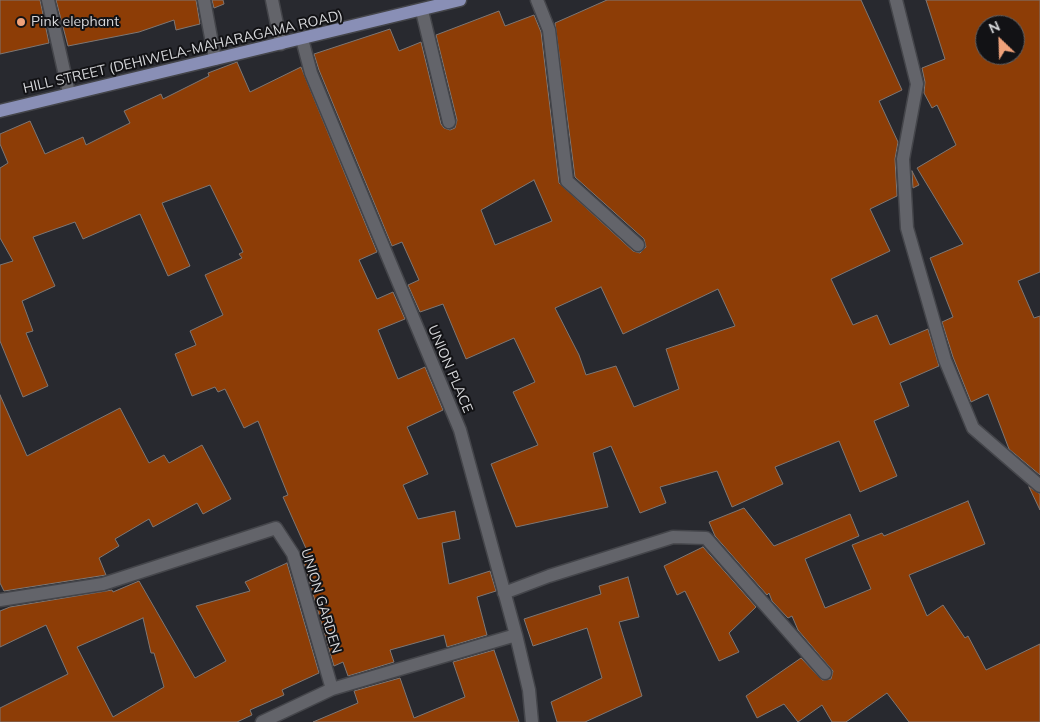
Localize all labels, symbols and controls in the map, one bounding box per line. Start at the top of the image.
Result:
street label: HILL STREET (DEHIWELA-MAHARAGAMA ROAD) [21,7,345,97]
place label: Pink elephant [31,14,119,30]
north arrow [975,15,1025,65]
marker: Pink elephant [15,16,27,28]
text: N [986,17,1003,38]
street label: UNION PLACE [424,323,476,415]
street label: UNION GARDEN [297,547,345,655]

